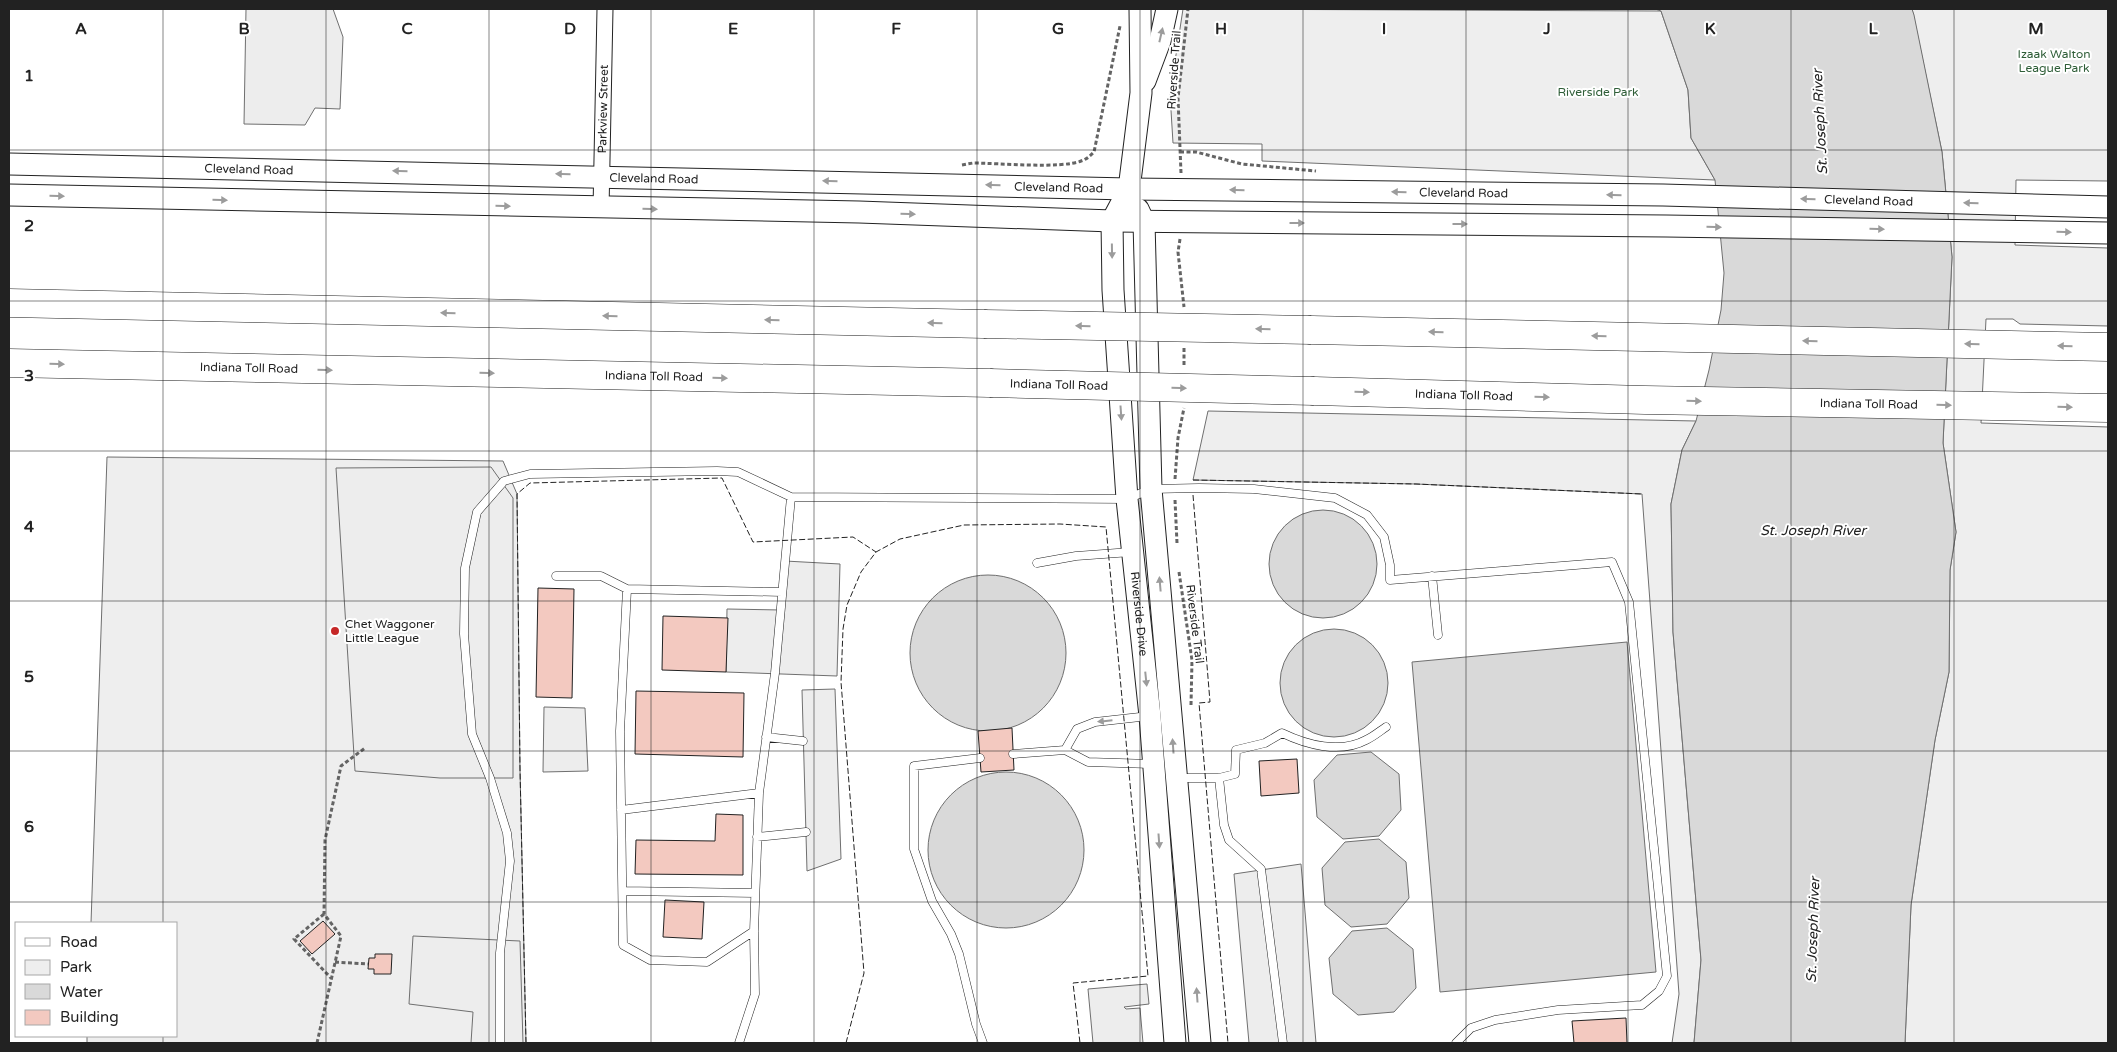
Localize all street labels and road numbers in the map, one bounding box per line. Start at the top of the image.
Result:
street label: Riverside Trail [1164,30,1184,110]
street label: Parkview Street [595,64,611,154]
street label: Cleveland Road [204,161,294,177]
street label: Cleveland Road [609,170,699,186]
street label: Cleveland Road [1014,179,1103,195]
street label: Cleveland Road [1419,185,1508,200]
street label: Cleveland Road [1824,192,1913,209]
street label: Indiana Toll Road [200,360,298,376]
street label: Indiana Toll Road [605,368,703,384]
street label: Indiana Toll Road [1010,376,1108,393]
street label: Indiana Toll Road [1415,387,1513,403]
street label: Indiana Toll Road [1820,396,1918,412]
street label: Riverside Drive [1128,571,1151,657]
street label: Riverside Trail [1183,584,1207,664]

